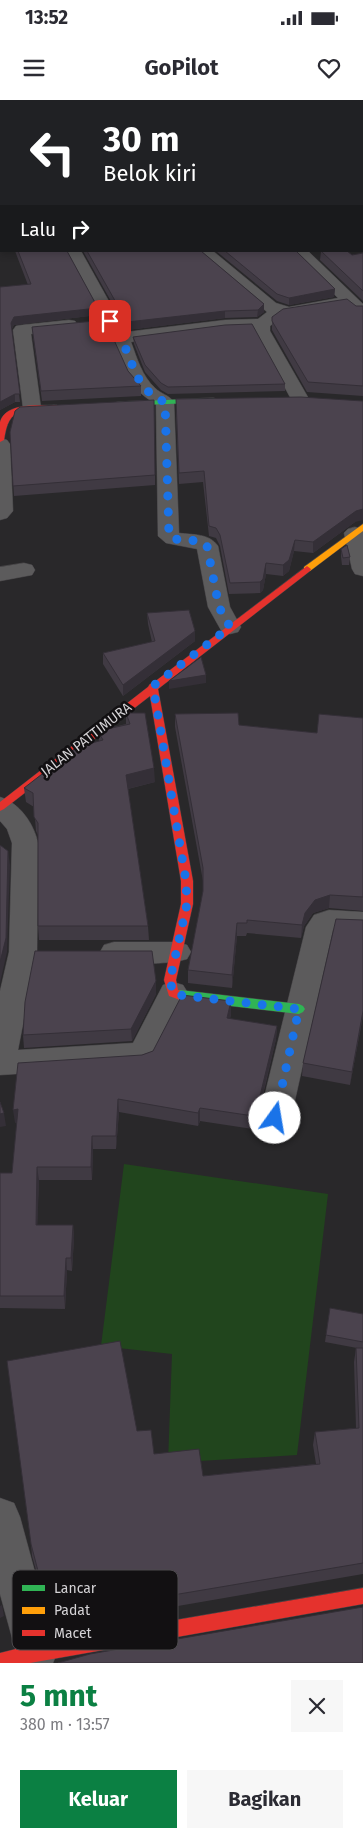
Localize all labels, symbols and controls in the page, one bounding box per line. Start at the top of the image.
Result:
text: 13:52 [25,6,68,29]
icon: menu [20,54,48,82]
text: GoPilot [144,54,219,81]
icon: heart [315,54,343,82]
text: 30 m [103,118,180,160]
icon: left [20,120,85,185]
text: Belok kiri [103,160,197,187]
icon: right [66,215,94,243]
text: Lalu [20,218,56,241]
pin [89,300,131,342]
icon: arrive [96,307,124,335]
street label: JALAN PATTIMURA [38,699,135,780]
position arrow [248,1091,300,1143]
legend [12,1570,178,1650]
text: Lancar [54,1580,97,1597]
text: Padat [54,1602,91,1619]
text: Macet [54,1625,93,1642]
text: 5 mnt [20,1678,97,1714]
button: close [291,1680,343,1732]
text: 380 m · 13:57 [20,1715,110,1734]
button: Keluar [20,1770,177,1828]
button: Bagikan [187,1770,343,1828]

